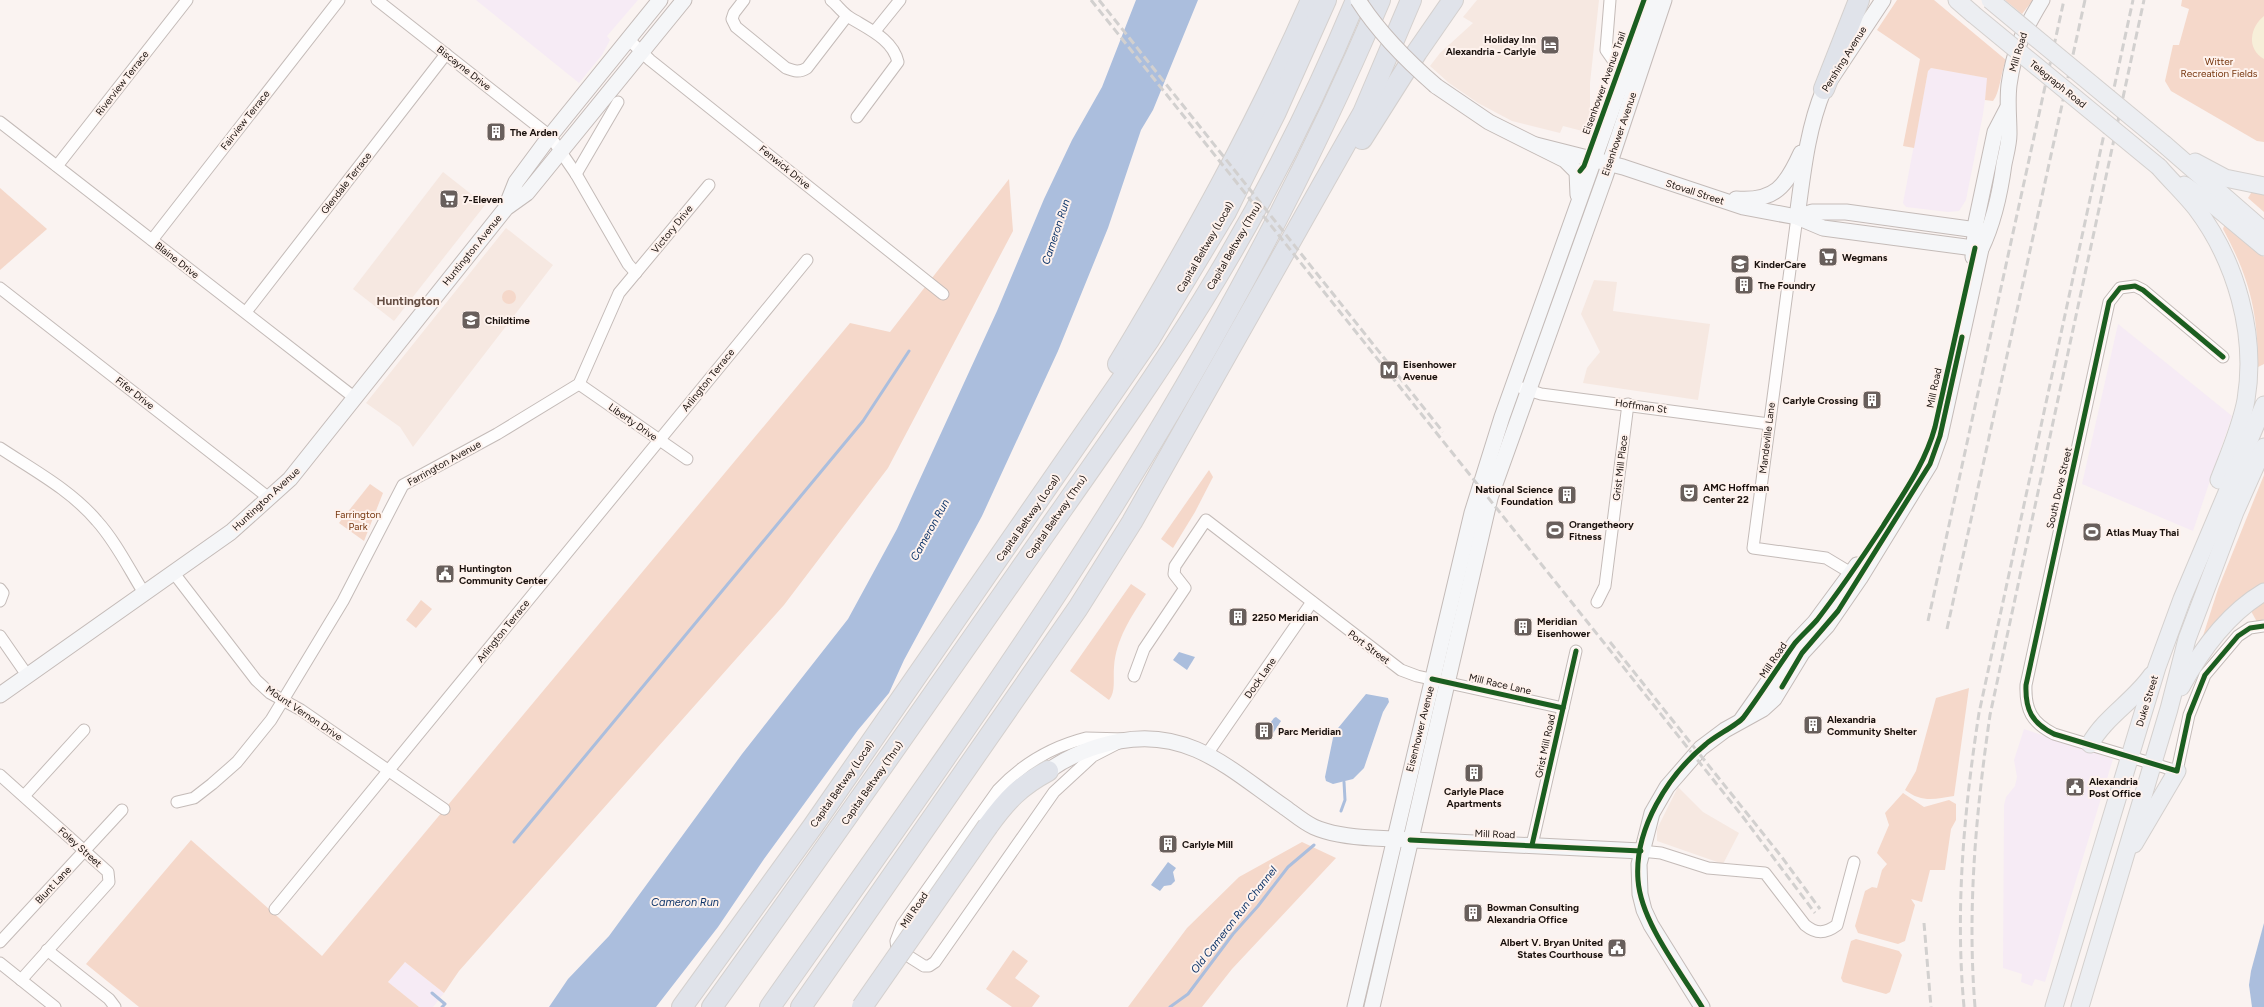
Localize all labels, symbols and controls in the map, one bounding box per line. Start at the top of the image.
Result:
street label: Pershing Avenue [1819,23,1870,94]
street label: Eisenhower Avenue Trail [1580,30,1628,136]
street label: Mill Road [2006,31,2030,73]
place label: Holiday Inn Alexandria - Carlyle [1446,33,1536,58]
hotel icon: Holiday Inn Alexandria - Carlyle [1539,34,1561,56]
street label: Biscayne Drive [434,43,494,94]
street label: Riverview Terrace [93,48,152,118]
park label: Witter Recreation Fields [2181,55,2258,80]
street label: Telegraph Road [2027,57,2089,111]
street label: Fairview Terrace [218,87,273,153]
street label: Eisenhower Avenue [1599,90,1639,178]
building icon: The Arden [485,121,507,143]
place label: The Arden [510,126,558,139]
street label: Fenwick Drive [757,142,814,192]
street label: Glendale Terrace [318,149,375,217]
street label: Stovall Street [1664,176,1726,208]
supermarket icon: 7-Eleven [438,188,460,210]
place label: 7-Eleven [463,193,503,206]
water label: Cameron Run [1039,198,1073,266]
street label: Capital Beltway (Local) [1174,199,1236,295]
street label: Capital Beltway (Thru) [1204,200,1264,292]
street label: Victory Drive [649,202,696,256]
street label: Huntington Avenue [439,211,505,288]
street label: Blaine Drive [152,239,202,282]
supermarket icon: Wegmans [1817,246,1839,268]
place label: Wegmans [1842,251,1888,264]
school or university icon: KinderCare [1729,253,1751,275]
place label: KinderCare [1754,258,1807,271]
building icon: The Foundry [1733,274,1755,296]
place label: The Foundry [1758,279,1816,292]
district label: Huntington [376,294,440,308]
school or university icon: Childtime [460,309,482,331]
place label: Childtime [485,314,530,327]
street label: Arlington Terrace [679,346,738,414]
place label: Eisenhower Avenue [1403,358,1456,383]
metro station icon: Eisenhower Avenue [1378,359,1400,381]
street label: Mill Road [1923,367,1945,409]
street label: Fifer Drive [113,374,157,413]
building icon: Carlyle Crossing [1861,389,1883,411]
place label: Carlyle Crossing [1783,394,1858,407]
street label: Hoffman St [1614,396,1668,416]
street label: Liberty Drive [606,400,660,444]
street label: Mandeville Lane [1756,401,1778,474]
street label: Grist Mill Place [1610,434,1631,501]
street label: Farrington Avenue [405,437,484,489]
street label: South Dove Street [2043,446,2075,530]
street label: Huntington Avenue [230,464,303,534]
street label: Capital Beltway (Local) [993,472,1063,564]
street label: Capital Beltway (Thru) [1022,473,1090,561]
place label: AMC Hoffman Center 22 [1703,481,1770,506]
theatre icon: AMC Hoffman Center 22 [1678,482,1700,504]
place label: National Science Foundation [1475,483,1553,508]
building icon: National Science Foundation [1556,484,1578,506]
water label: Cameron Run [908,497,952,563]
park label: Farrington Park [335,508,381,533]
place label: Orangetheory Fitness [1569,518,1634,543]
sports icon: Orangetheory Fitness [1544,519,1566,541]
sports icon: Atlas Muay Thai [2081,521,2103,543]
place label: Atlas Muay Thai [2106,526,2179,539]
place label: Huntington Community Center [459,562,548,587]
public building icon: Huntington Community Center [434,563,456,585]
street label: Arlington Terrace [474,597,533,665]
building icon: 2250 Meridian [1227,606,1249,628]
place label: 2250 Meridian [1252,611,1319,624]
place label: Meridian Eisenhower [1537,615,1590,640]
building icon: Meridian Eisenhower [1512,616,1534,638]
street label: Port Street [1345,627,1393,667]
street label: Mill Road [1756,639,1790,680]
street label: Dock Lane [1241,655,1279,701]
street label: Mill Race Lane [1468,671,1533,698]
street label: Duke Street [2133,673,2161,728]
street label: Mount Vernon Drive [263,683,345,744]
street label: Eisenhower Avenue [1403,684,1437,773]
street label: Grist Mill Road [1532,713,1558,779]
place label: Alexandria Community Shelter [1827,713,1917,738]
building icon: Alexandria Community Shelter [1802,714,1824,736]
building icon: Parc Meridian [1253,720,1275,742]
place label: Parc Meridian [1278,725,1341,738]
street label: Capital Beltway (Local) [807,738,877,830]
street label: Capital Beltway (Thru) [838,739,906,827]
building icon: Carlyle Place Apartments [1463,762,1485,784]
place label: Alexandria Post Office [2089,775,2142,800]
public building icon: Alexandria Post Office [2064,776,2086,798]
place label: Carlyle Place Apartments [1444,785,1504,810]
street label: Foley Street [55,824,105,870]
street label: Mill Road [1474,827,1516,841]
building icon: Carlyle Mill [1157,833,1179,855]
place label: Carlyle Mill [1182,838,1233,851]
street label: Blunt Lane [32,863,74,907]
water label: Old Cameron Run Channel [1188,864,1280,976]
street label: Mill Road [897,889,931,930]
water label: Cameron Run [651,896,719,909]
place label: Bowman Consulting Alexandria Office [1487,901,1579,926]
building icon: Bowman Consulting Alexandria Office [1462,902,1484,924]
place label: Albert V. Bryan United States Courthouse [1500,936,1603,961]
public building icon: Albert V. Bryan United States Courthouse [1606,937,1628,959]

